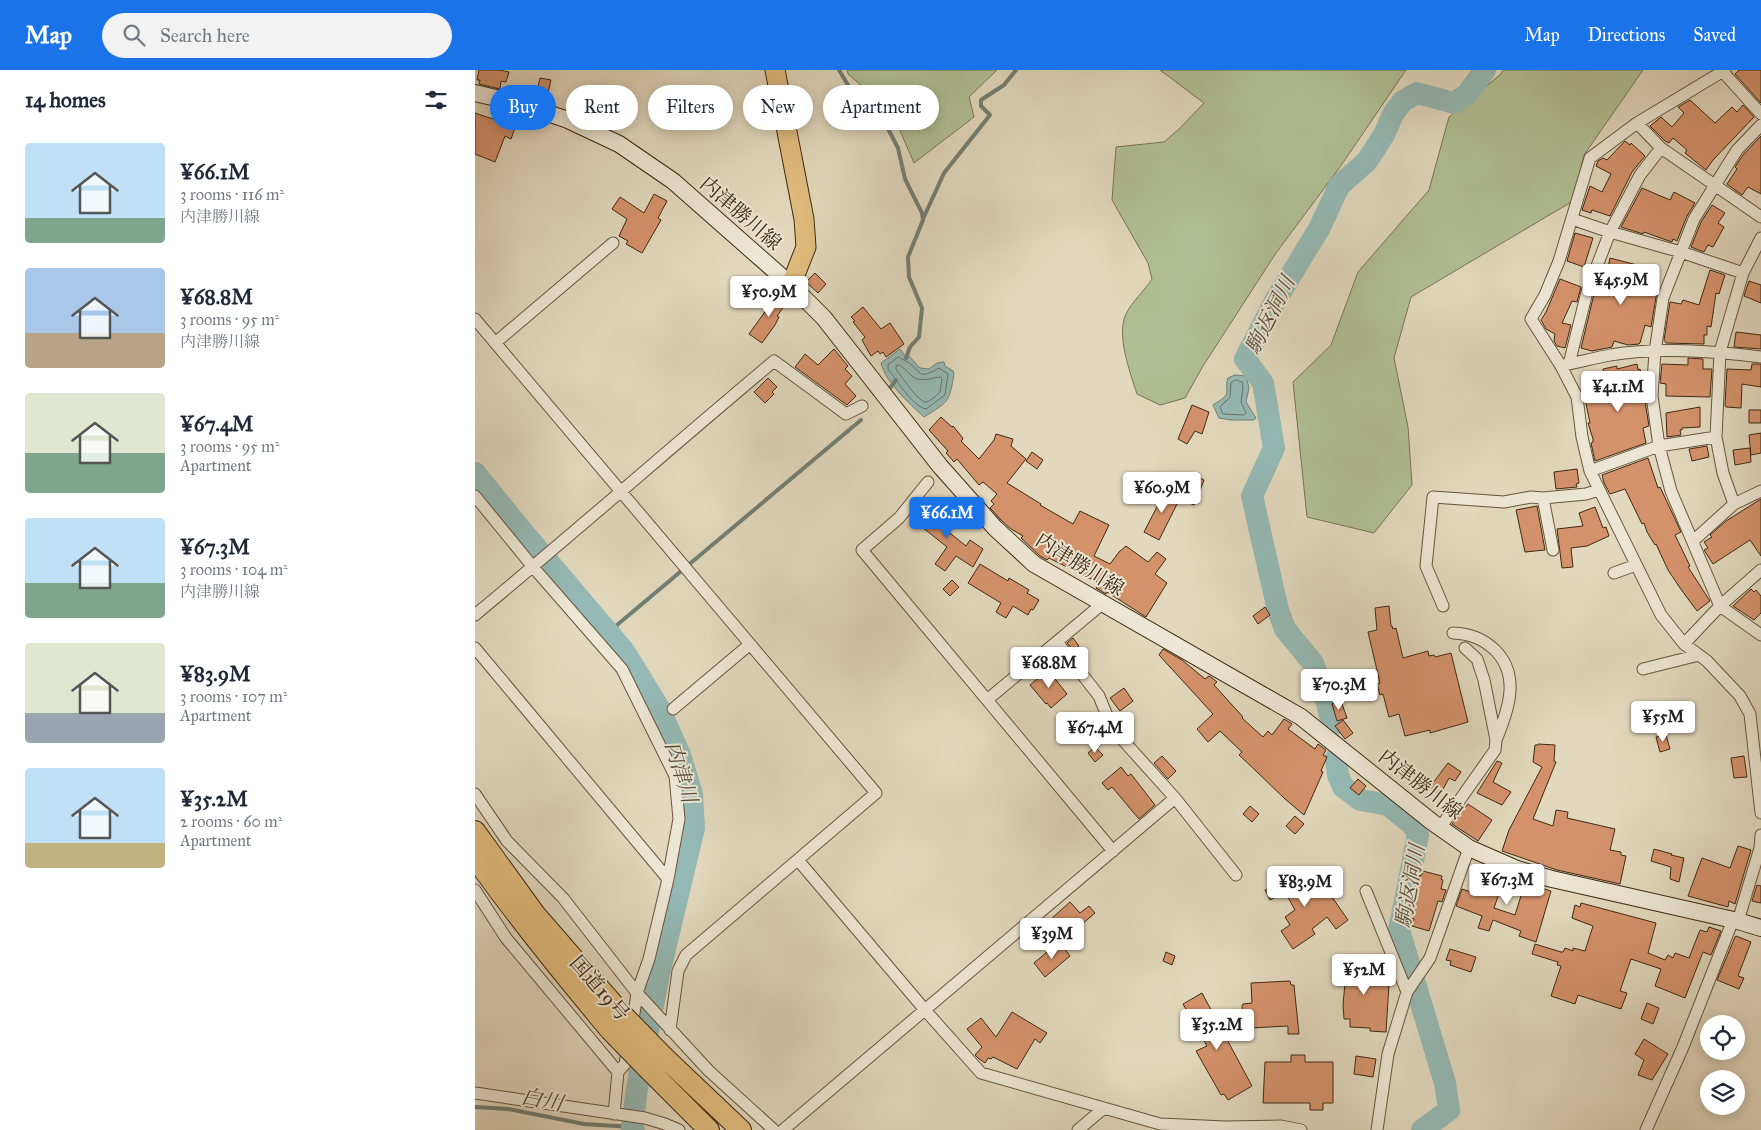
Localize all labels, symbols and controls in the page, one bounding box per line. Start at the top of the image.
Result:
search box [102,13,452,58]
text: Map [25,20,72,50]
icon: search [120,21,148,49]
text: Search here [160,24,250,47]
text: Map [1524,24,1560,46]
text: Directions [1588,24,1665,46]
text: Saved [1693,24,1736,46]
chip: Buy [490,85,556,130]
chip: Rent [566,85,638,130]
chip: Filters [648,85,733,130]
chip: New [743,85,813,130]
chip: Apartment [823,85,939,130]
icon: filters [422,86,450,114]
text: 14 homes [25,87,106,113]
text: ¥66.1M [180,159,250,185]
icon: home [65,163,125,223]
street label: 内津勝川線 [695,171,787,255]
text: 3 rooms · 116 m² [180,185,284,204]
text: 内津勝川線 [180,207,260,226]
pin: ¥45.9M [1580,264,1662,306]
water label: 駒返洞川 [1239,270,1302,358]
text: ¥45.9M [1594,270,1648,289]
pin: ¥50.9M [728,276,810,318]
text: ¥50.9M [741,282,797,301]
text: ¥68.8M [180,284,253,310]
icon: home [65,288,125,348]
text: 3 rooms · 95 m² [180,310,279,329]
text: 内津勝川線 [180,332,260,351]
pin: ¥41.1M [1577,370,1659,413]
text: ¥41.1M [1592,377,1644,396]
text: ¥67.4M [180,411,253,437]
icon: home [65,413,125,473]
text: 3 rooms · 95 m² [180,437,279,456]
text: Apartment [180,456,252,475]
pin: ¥60.9M [1121,472,1203,514]
text: ¥60.9M [1134,478,1190,497]
pin: ¥66.1M [906,496,988,539]
text: ¥66.1M [920,503,974,522]
street label: 内津勝川線 [1031,527,1129,601]
text: ¥67.3M [180,534,250,560]
icon: home [65,538,125,598]
text: 3 rooms · 104 m² [180,560,288,579]
text: 内津勝川線 [180,582,260,601]
pin: ¥68.8M [1008,646,1090,689]
text: ¥68.8M [1021,653,1077,672]
text: ¥83.9M [180,661,251,687]
icon: home [65,663,125,723]
pin: ¥70.3M [1298,668,1380,711]
text: ¥70.3M [1312,675,1366,694]
text: 3 rooms · 107 m² [180,687,287,706]
pin: ¥55M [1633,700,1693,743]
text: Apartment [180,706,252,725]
text: ¥55M [1642,707,1684,726]
pin: ¥67.4M [1054,712,1136,754]
text: ¥67.4M [1067,718,1123,737]
water label: 内津川 [659,738,703,808]
street label: 内津勝川線 [1374,744,1468,824]
text: ¥35.2M [180,786,248,812]
icon: home [65,788,125,848]
text: 2 rooms · 60 m² [180,812,282,831]
text: Apartment [180,831,252,850]
water label: 駒返洞川 [1390,840,1430,930]
pin: ¥67.3M [1466,864,1548,906]
pin: ¥83.9M [1264,866,1346,908]
text: ¥67.3M [1480,870,1534,889]
text: ¥83.9M [1278,872,1332,891]
pin: ¥39M [1022,918,1082,960]
text: ¥39M [1031,924,1073,943]
street label: 国道19号 [565,951,635,1025]
pin: ¥52M [1334,954,1394,996]
text: ¥52M [1343,960,1385,979]
pin: ¥35.2M [1176,1008,1258,1051]
text: ¥35.2M [1191,1015,1243,1034]
map controls [1700,1015,1745,1115]
button: locate [1700,1015,1745,1060]
button: layers [1700,1070,1745,1115]
water label: 白川 [519,1083,567,1117]

